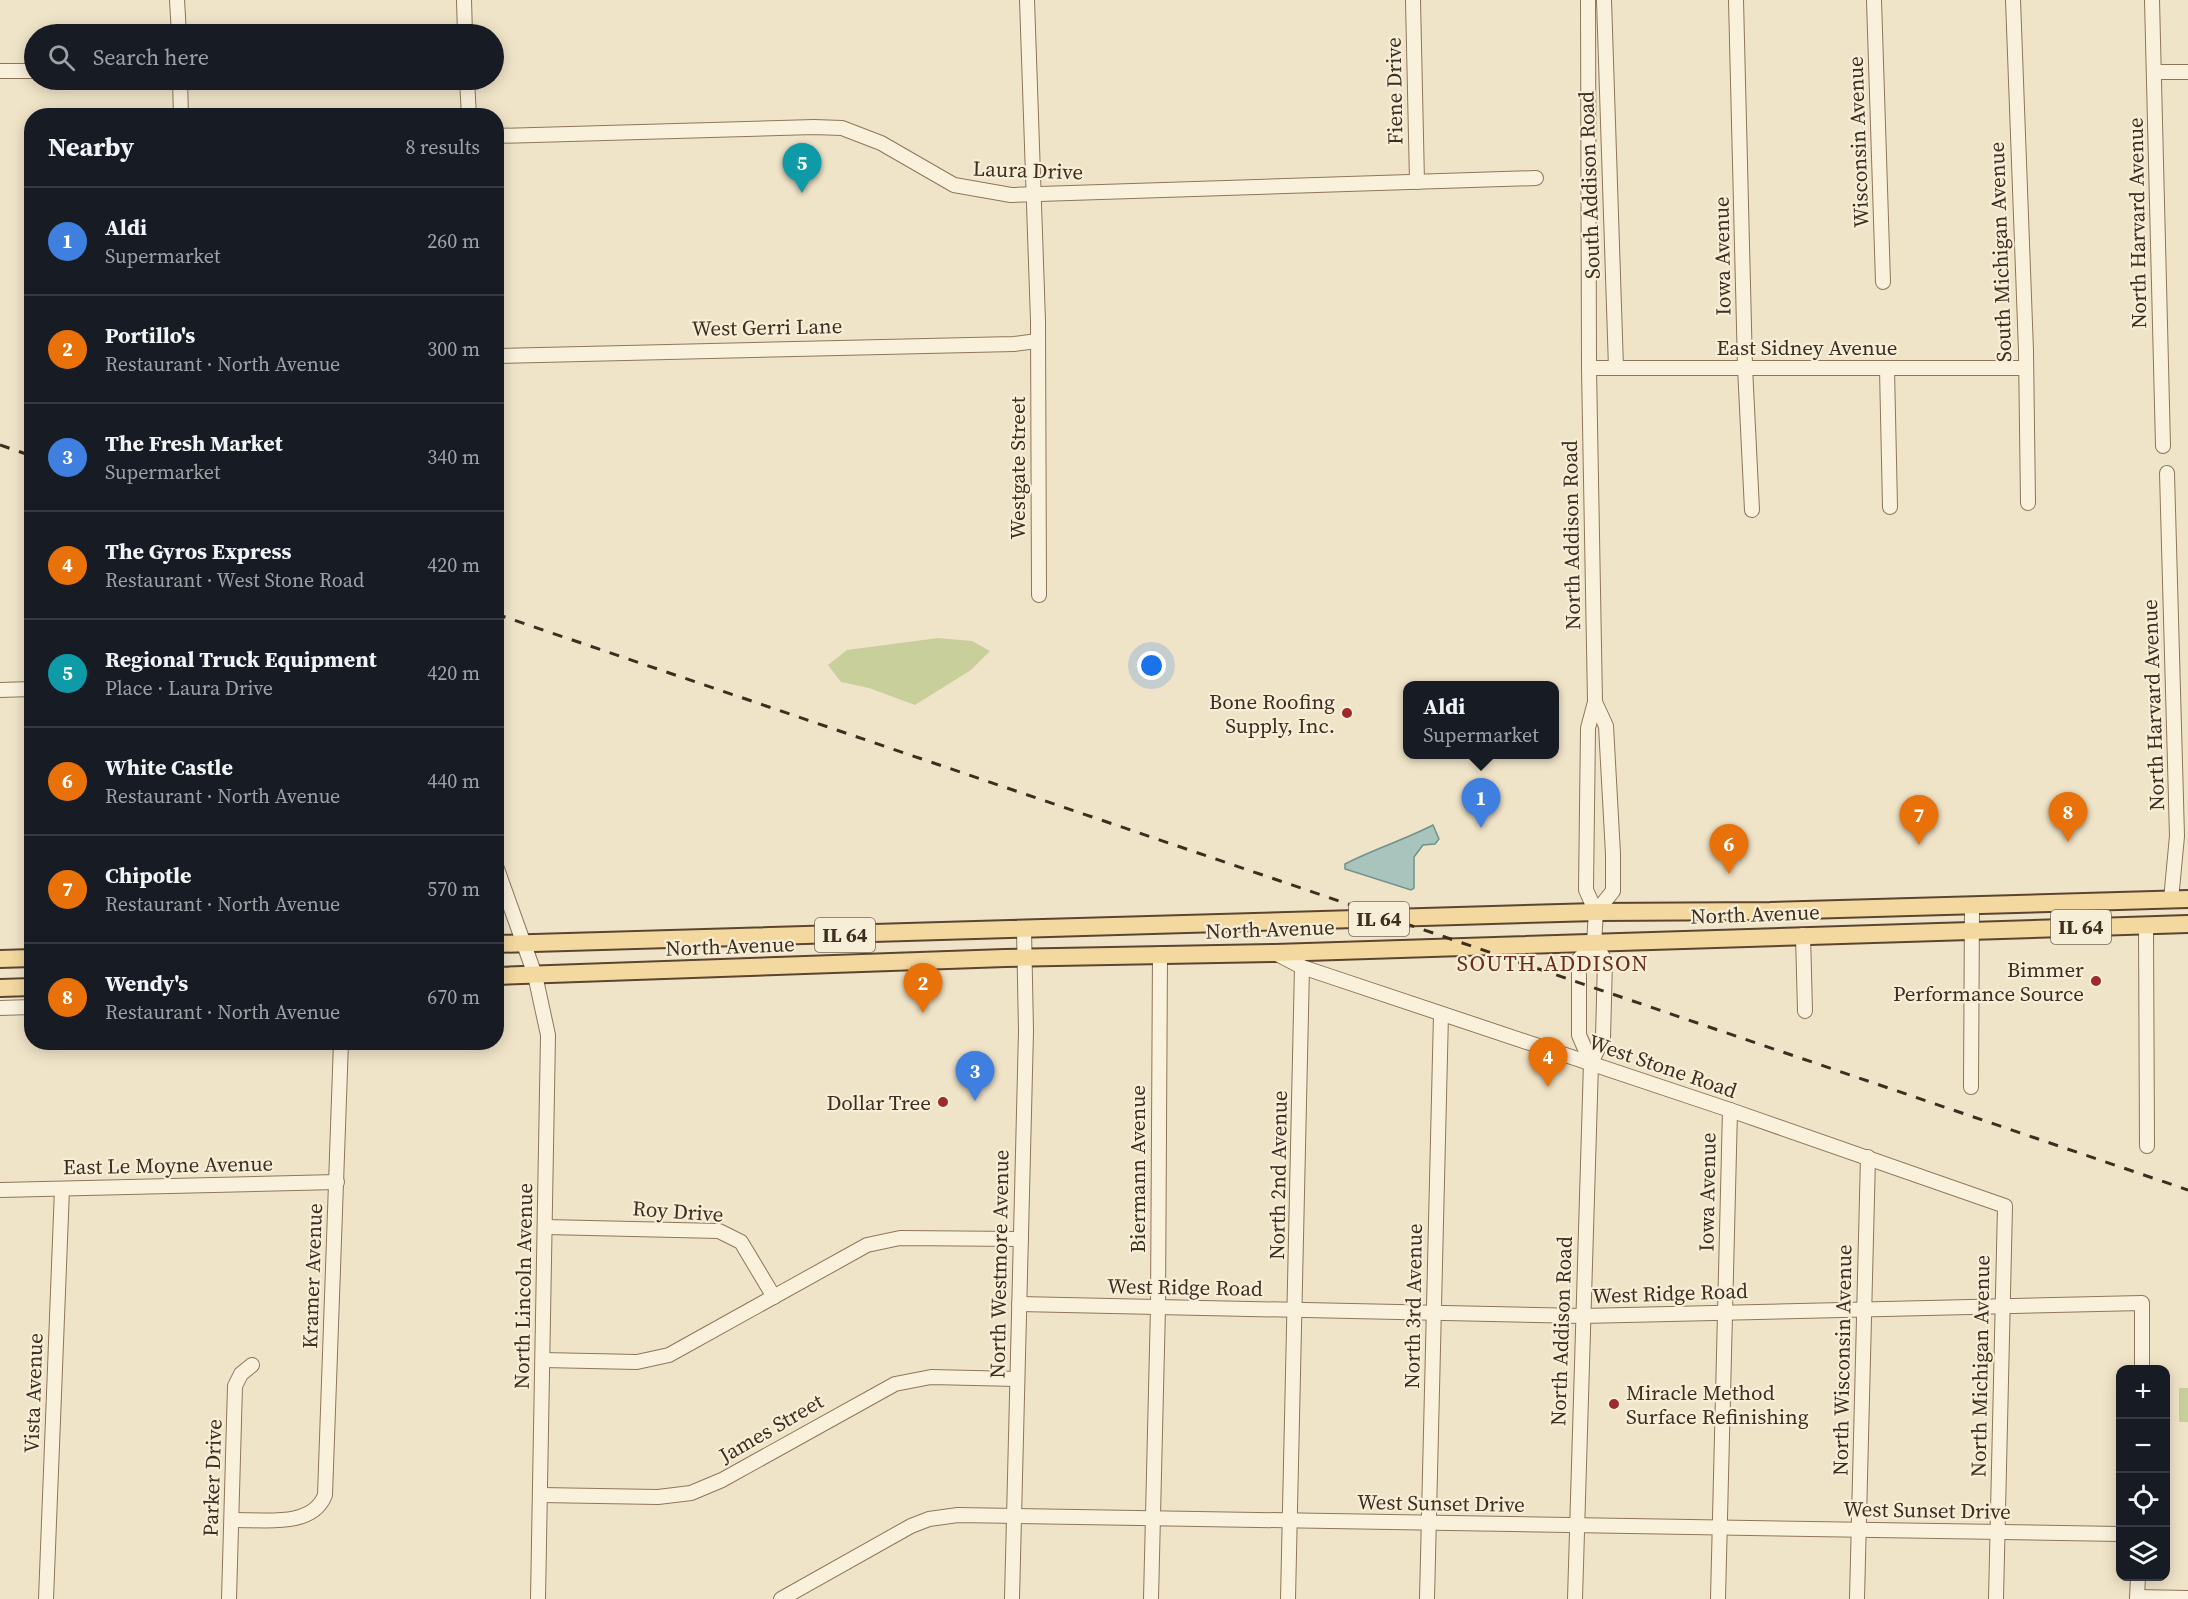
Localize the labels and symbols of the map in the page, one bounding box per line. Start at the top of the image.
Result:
street label: Fiene Drive [1379,37,1409,145]
street label: Wisconsin Avenue [1841,56,1875,228]
street label: South Addison Road [1571,90,1607,280]
street label: North Harvard Avenue [2121,117,2153,329]
street label: South Michigan Avenue [1982,141,2018,363]
pin: 5 [782,144,822,193]
street label: Laura Drive [972,154,1084,186]
street label: Iowa Avenue [1706,196,1738,316]
street label: West Gerri Lane [691,311,843,343]
street label: East Sidney Avenue [1717,333,1897,362]
street label: Westgate Street [1003,396,1032,540]
street label: North Addison Road [1555,440,1587,630]
street label: North Harvard Avenue [2135,599,2171,811]
your location [1137,651,1166,680]
place label: Bone Roofing Supply, Inc. [1209,687,1335,740]
marker: Bone Roofing Supply, Inc. [1340,706,1354,720]
pin: 1 [1462,778,1500,828]
pin: 8 [2048,792,2088,842]
pin: 7 [1900,796,1938,845]
pin: 6 [1710,824,1748,874]
street label: North Avenue [1690,897,1820,931]
road number: IL 64 [1349,902,1409,936]
road number: IL 64 [2051,910,2111,944]
street label: North Avenue [1205,912,1335,946]
road number: IL 64 [815,918,875,952]
street label: North Avenue [665,929,795,963]
district label: SOUTH ADDISON [1457,948,1649,978]
place label: Bimmer Performance Source [1893,955,2084,1008]
pin: 2 [904,964,942,1013]
marker: Bimmer Performance Source [2089,974,2103,988]
street label: West Stone Road [1585,1027,1741,1105]
pin: 4 [1528,1038,1568,1087]
pin: 3 [956,1052,994,1101]
street label: Biermann Avenue [1123,1085,1152,1253]
place label: Dollar Tree [826,1088,931,1117]
street label: North 2nd Avenue [1262,1090,1294,1260]
marker: Dollar Tree [936,1095,950,1109]
street label: Iowa Avenue [1691,1132,1723,1252]
street label: East Le Moyne Avenue [63,1149,273,1181]
street label: North Westmore Avenue [983,1149,1015,1379]
street label: North Lincoln Avenue [507,1183,539,1389]
street label: Roy Drive [632,1193,724,1229]
street label: Kramer Avenue [295,1203,329,1349]
street label: North 3rd Avenue [1397,1223,1429,1389]
street label: North Addison Road [1543,1236,1579,1426]
street label: North Wisconsin Avenue [1825,1244,1859,1476]
street label: North Michigan Avenue [1964,1255,1996,1477]
street label: West Ridge Road [1107,1271,1263,1303]
street label: West Ridge Road [1592,1276,1748,1310]
street label: Vista Avenue [16,1332,50,1454]
place label: Miracle Method Surface Refinishing [1626,1378,1809,1431]
street label: James Street [713,1386,829,1470]
marker: Miracle Method Surface Refinishing [1607,1397,1621,1411]
street label: Parker Drive [195,1419,229,1537]
street label: West Sunset Drive [1357,1487,1525,1519]
street label: West Sunset Drive [1843,1494,2011,1526]

